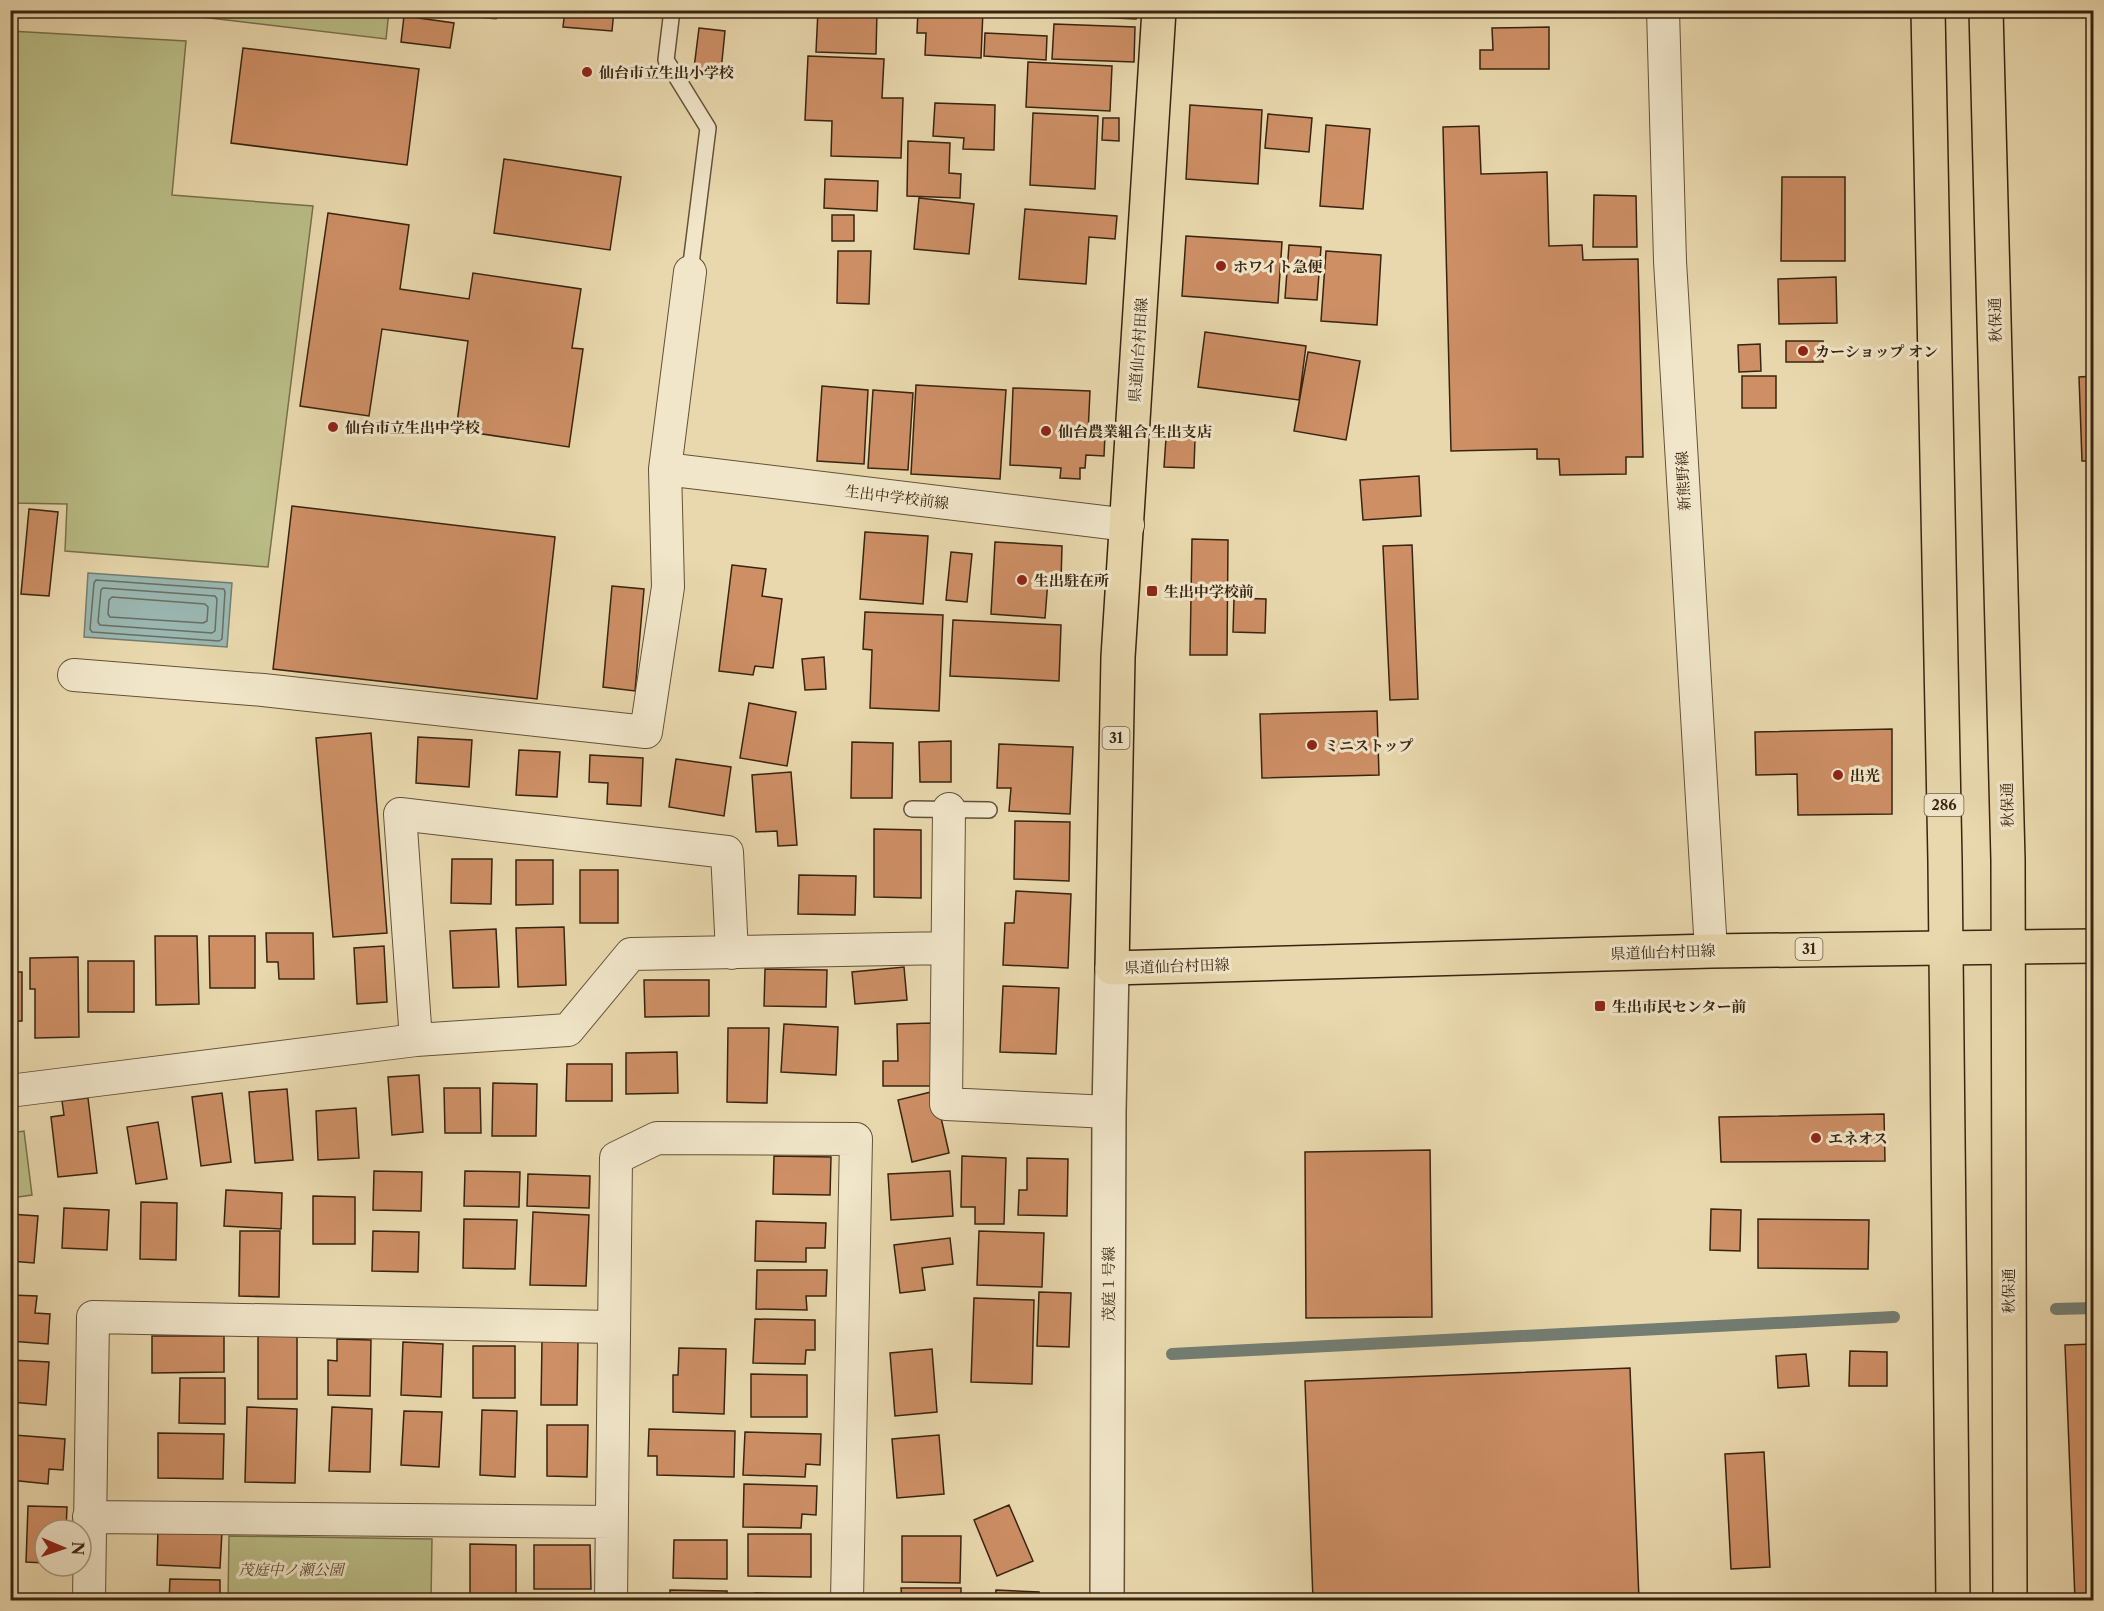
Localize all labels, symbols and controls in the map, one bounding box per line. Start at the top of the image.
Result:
place label: 仙台市立生出小学校 [599,63,734,82]
marker: 仙台市立生出小学校 [580,65,594,79]
place label: ホワイト急便 [1233,257,1323,276]
marker: ホワイト急便 [1214,259,1228,273]
street label: 県道仙台村田線 [1125,297,1151,403]
street label: 秋保通 [1985,297,2005,343]
place label: カーショップ オン [1815,342,1938,361]
marker: カーショップ オン [1796,344,1810,358]
place label: 仙台市立生出中学校 [345,418,480,437]
marker: 仙台市立生出中学校 [326,420,340,434]
place label: 仙台農業組合 生出支店 [1058,422,1212,441]
marker: 仙台農業組合 生出支店 [1039,424,1053,438]
street label: 新熊野線 [1672,451,1694,511]
street label: 生出中学校前線 [844,481,950,513]
place label: 生出駐在所 [1034,571,1109,590]
marker: 生出駐在所 [1015,573,1029,587]
place label: 生出中学校前 [1164,582,1254,601]
marker: 生出中学校前 [1145,584,1159,598]
road number: 31 [1102,727,1130,749]
place label: ミニストップ [1324,736,1414,755]
marker: ミニストップ [1305,738,1319,752]
place label: 出光 [1850,766,1880,785]
marker: 出光 [1831,768,1845,782]
street label: 秋保通 [1997,782,2017,828]
road number: 286 [1924,794,1964,816]
road number: 31 [1796,938,1822,960]
street label: 県道仙台村田線 [1610,941,1716,963]
street label: 県道仙台村田線 [1124,955,1230,977]
place label: 生出市民センター前 [1612,997,1746,1016]
marker: 生出市民センター前 [1593,999,1607,1013]
place label: エネオス [1828,1129,1888,1148]
marker: エネオス [1809,1131,1823,1145]
street label: 茂庭１号線 [1099,1246,1118,1322]
street label: 秋保通 [1999,1268,2018,1314]
north arrow [33,1518,93,1578]
text: N [68,1541,88,1556]
park label: 茂庭中ノ瀬公園 [238,1560,346,1579]

